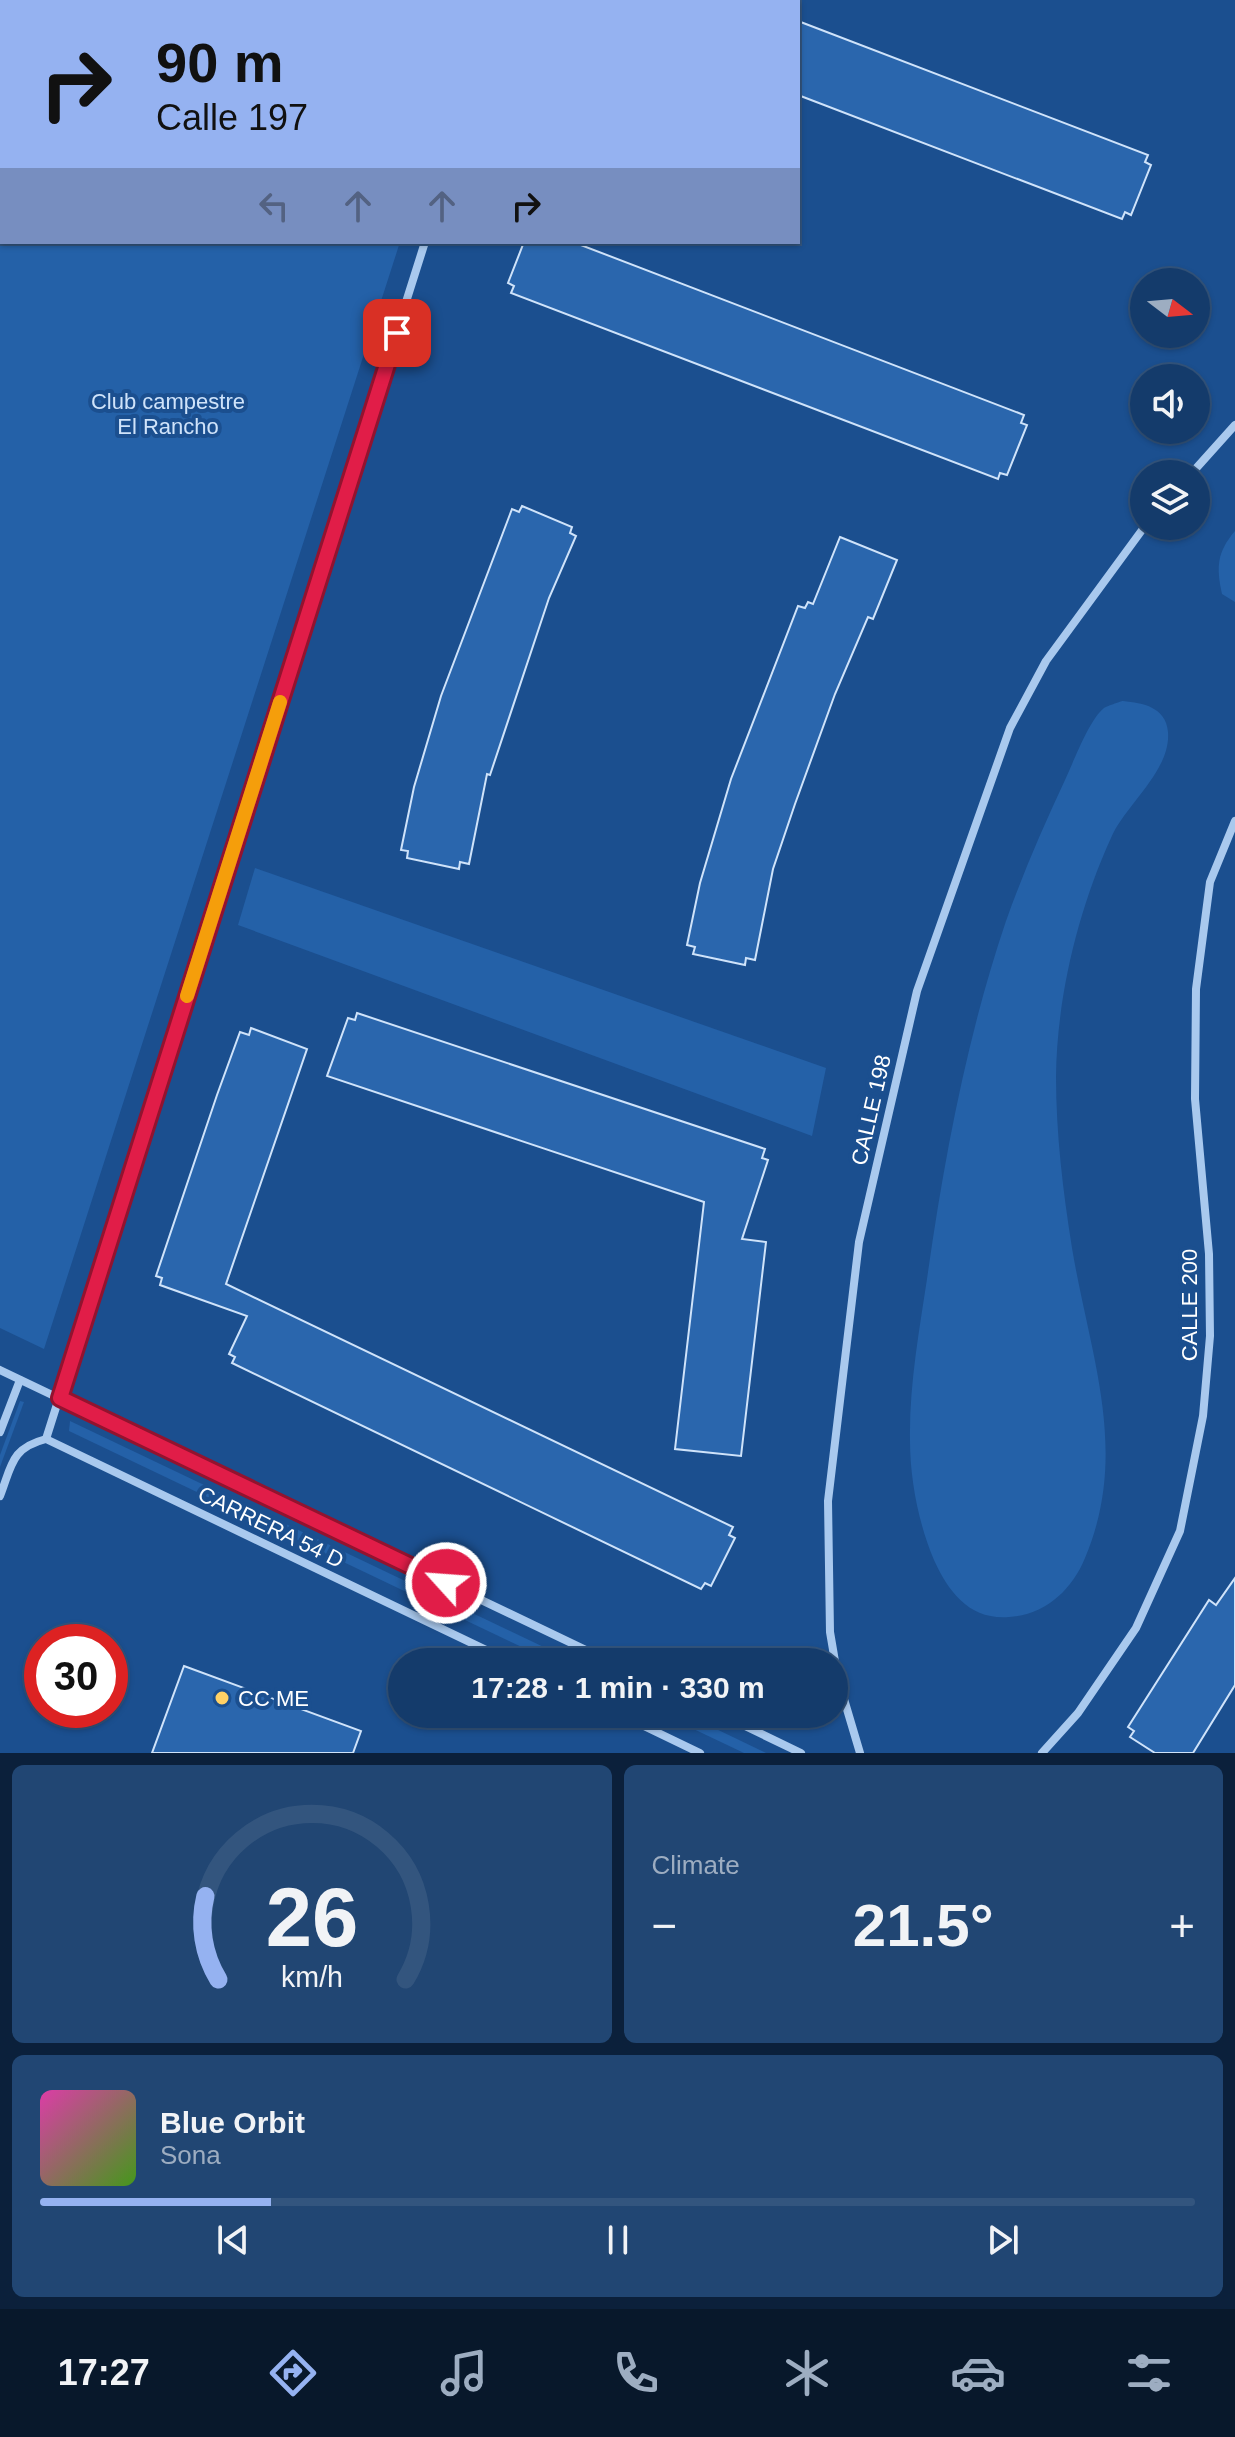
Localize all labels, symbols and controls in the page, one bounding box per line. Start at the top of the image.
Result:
text: 90 m [156,31,284,94]
icon: right [24,32,128,136]
text: Calle 197 [156,97,308,138]
icon: left [252,184,296,228]
icon: ahead [336,184,380,228]
icon: ahead [420,184,464,228]
icon: right [504,184,548,228]
north arrow [1130,268,1210,348]
map controls [1130,268,1210,540]
pin [363,299,431,367]
icon: arrive [375,311,419,355]
button: sound [1130,364,1210,444]
park label: Club campestre El Rancho [91,389,245,439]
button: layers [1130,460,1210,540]
street label: CALLE 198 [846,1052,896,1168]
street label: CALLE 200 [1177,1249,1202,1361]
street label: CARRERA 54 D [194,1481,348,1573]
position arrow [404,1541,488,1625]
speed limit sign: 30 [24,1624,128,1728]
text: 17:28 · 1 min · 330 m [471,1671,765,1704]
place label: CC ME [238,1686,309,1711]
marker: CC ME [213,1689,231,1707]
text: Climate [652,1850,740,1880]
text: 26 [265,1871,358,1964]
text: 21.5° [853,1892,994,1959]
text: − [652,1901,677,1950]
text: + [1169,1901,1195,1950]
text: km/h [281,1961,343,1993]
text: Blue Orbit [160,2106,305,2139]
text: Sona [160,2140,221,2170]
icon: previous [211,2218,255,2262]
icon: pause [596,2218,640,2262]
icon: next [981,2218,1025,2262]
icon: directions [265,2345,321,2401]
icon: music [436,2345,492,2401]
icon: phone [608,2345,664,2401]
icon: climate [779,2345,835,2401]
icon: car [950,2345,1006,2401]
icon: filters [1121,2345,1177,2401]
text: 17:27 [58,2352,150,2393]

